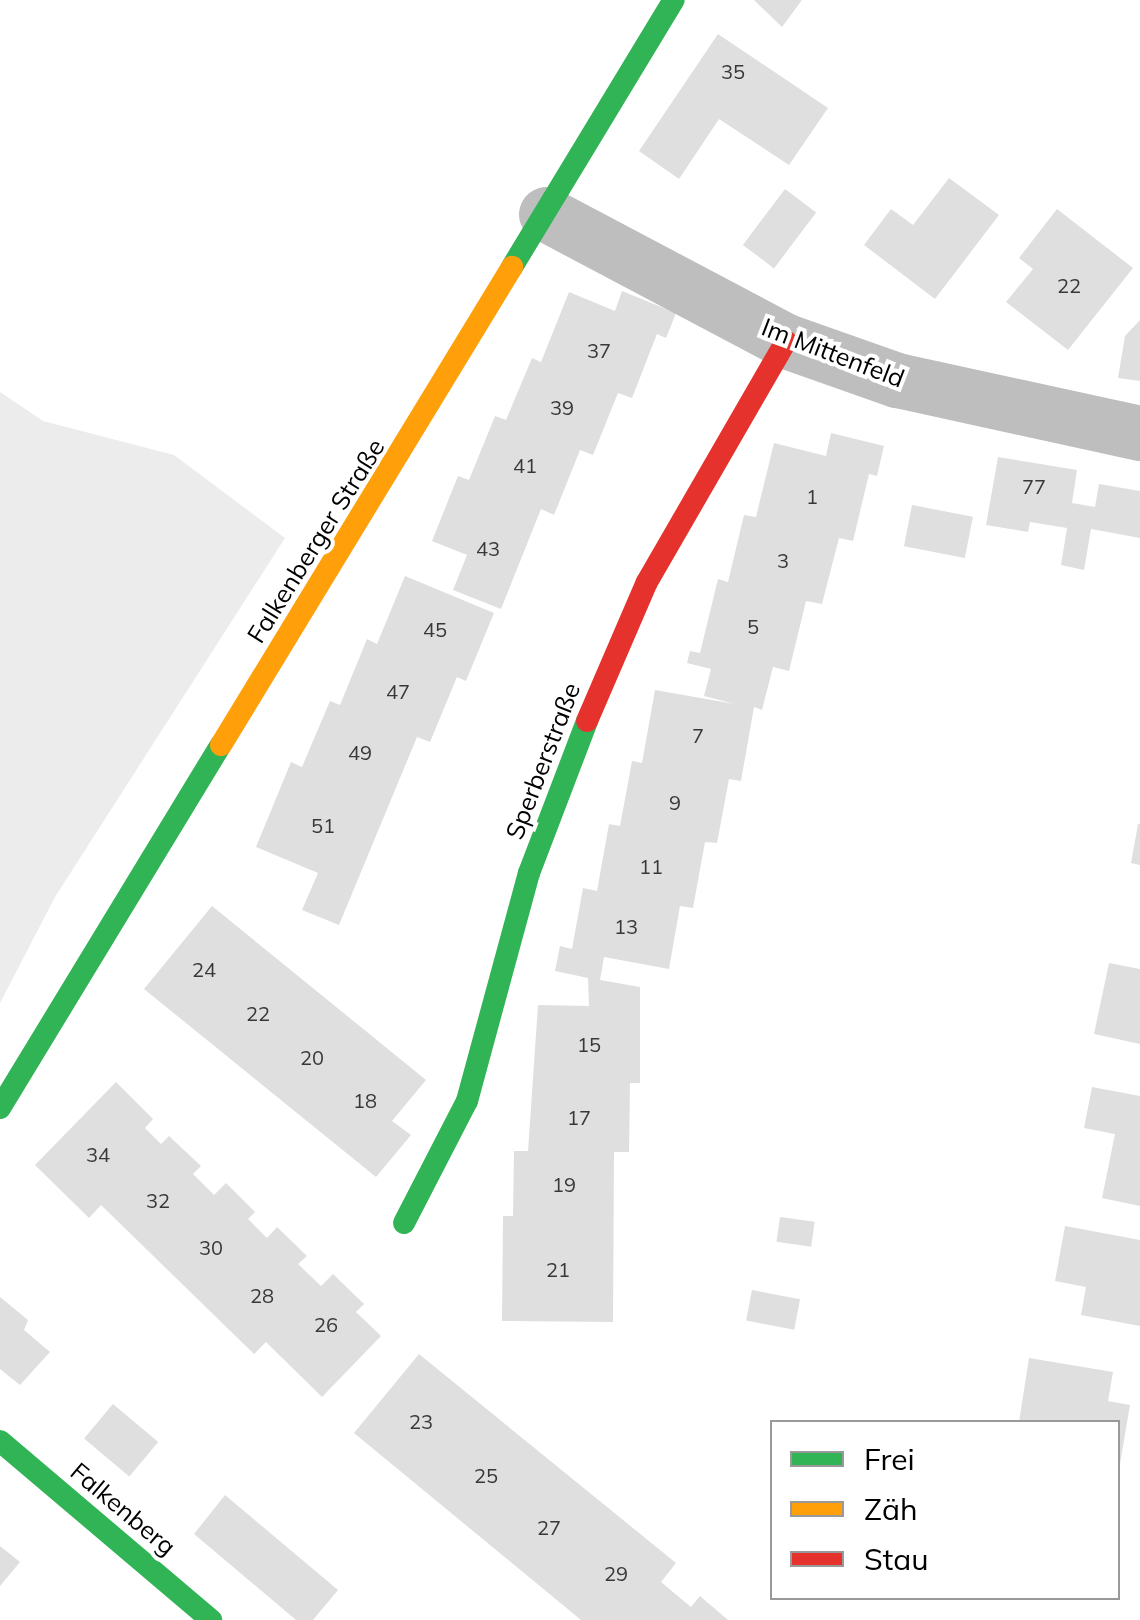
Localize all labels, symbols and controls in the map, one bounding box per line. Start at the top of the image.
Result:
house number: 35 [721,59,745,83]
house number: 22 [1057,273,1081,297]
street label: Im Mittenfeld [757,312,909,394]
house number: 37 [587,338,611,362]
house number: 39 [550,395,574,419]
street label: Falkenberger Straße [241,433,391,649]
house number: 41 [513,453,537,477]
house number: 77 [1022,474,1046,498]
house number: 1 [806,484,818,508]
house number: 43 [476,536,500,560]
house number: 3 [777,548,789,572]
house number: 5 [747,614,759,638]
house number: 45 [423,617,447,641]
street label: Sperberstraße [499,678,587,844]
house number: 47 [386,679,410,703]
house number: 7 [692,723,704,747]
house number: 49 [348,740,372,764]
house number: 9 [669,790,681,814]
house number: 51 [311,813,335,837]
house number: 11 [639,854,663,878]
house number: 13 [614,914,638,938]
house number: 24 [192,957,216,981]
house number: 22 [246,1001,270,1025]
house number: 15 [577,1032,601,1056]
house number: 20 [300,1045,324,1069]
house number: 18 [353,1088,377,1112]
house number: 17 [567,1105,591,1129]
house number: 34 [86,1142,110,1166]
house number: 19 [552,1172,576,1196]
house number: 32 [146,1188,170,1212]
house number: 30 [199,1235,223,1259]
house number: 21 [546,1257,570,1281]
house number: 28 [250,1283,274,1307]
house number: 26 [314,1312,338,1336]
house number: 23 [409,1409,433,1433]
legend [770,1420,1120,1600]
text: Frei [864,1440,915,1478]
street label: Falkenberg [64,1456,182,1562]
house number: 25 [474,1463,498,1487]
text: Zäh [864,1490,917,1528]
house number: 27 [537,1515,561,1539]
text: Stau [864,1540,928,1578]
house number: 29 [604,1561,628,1585]

